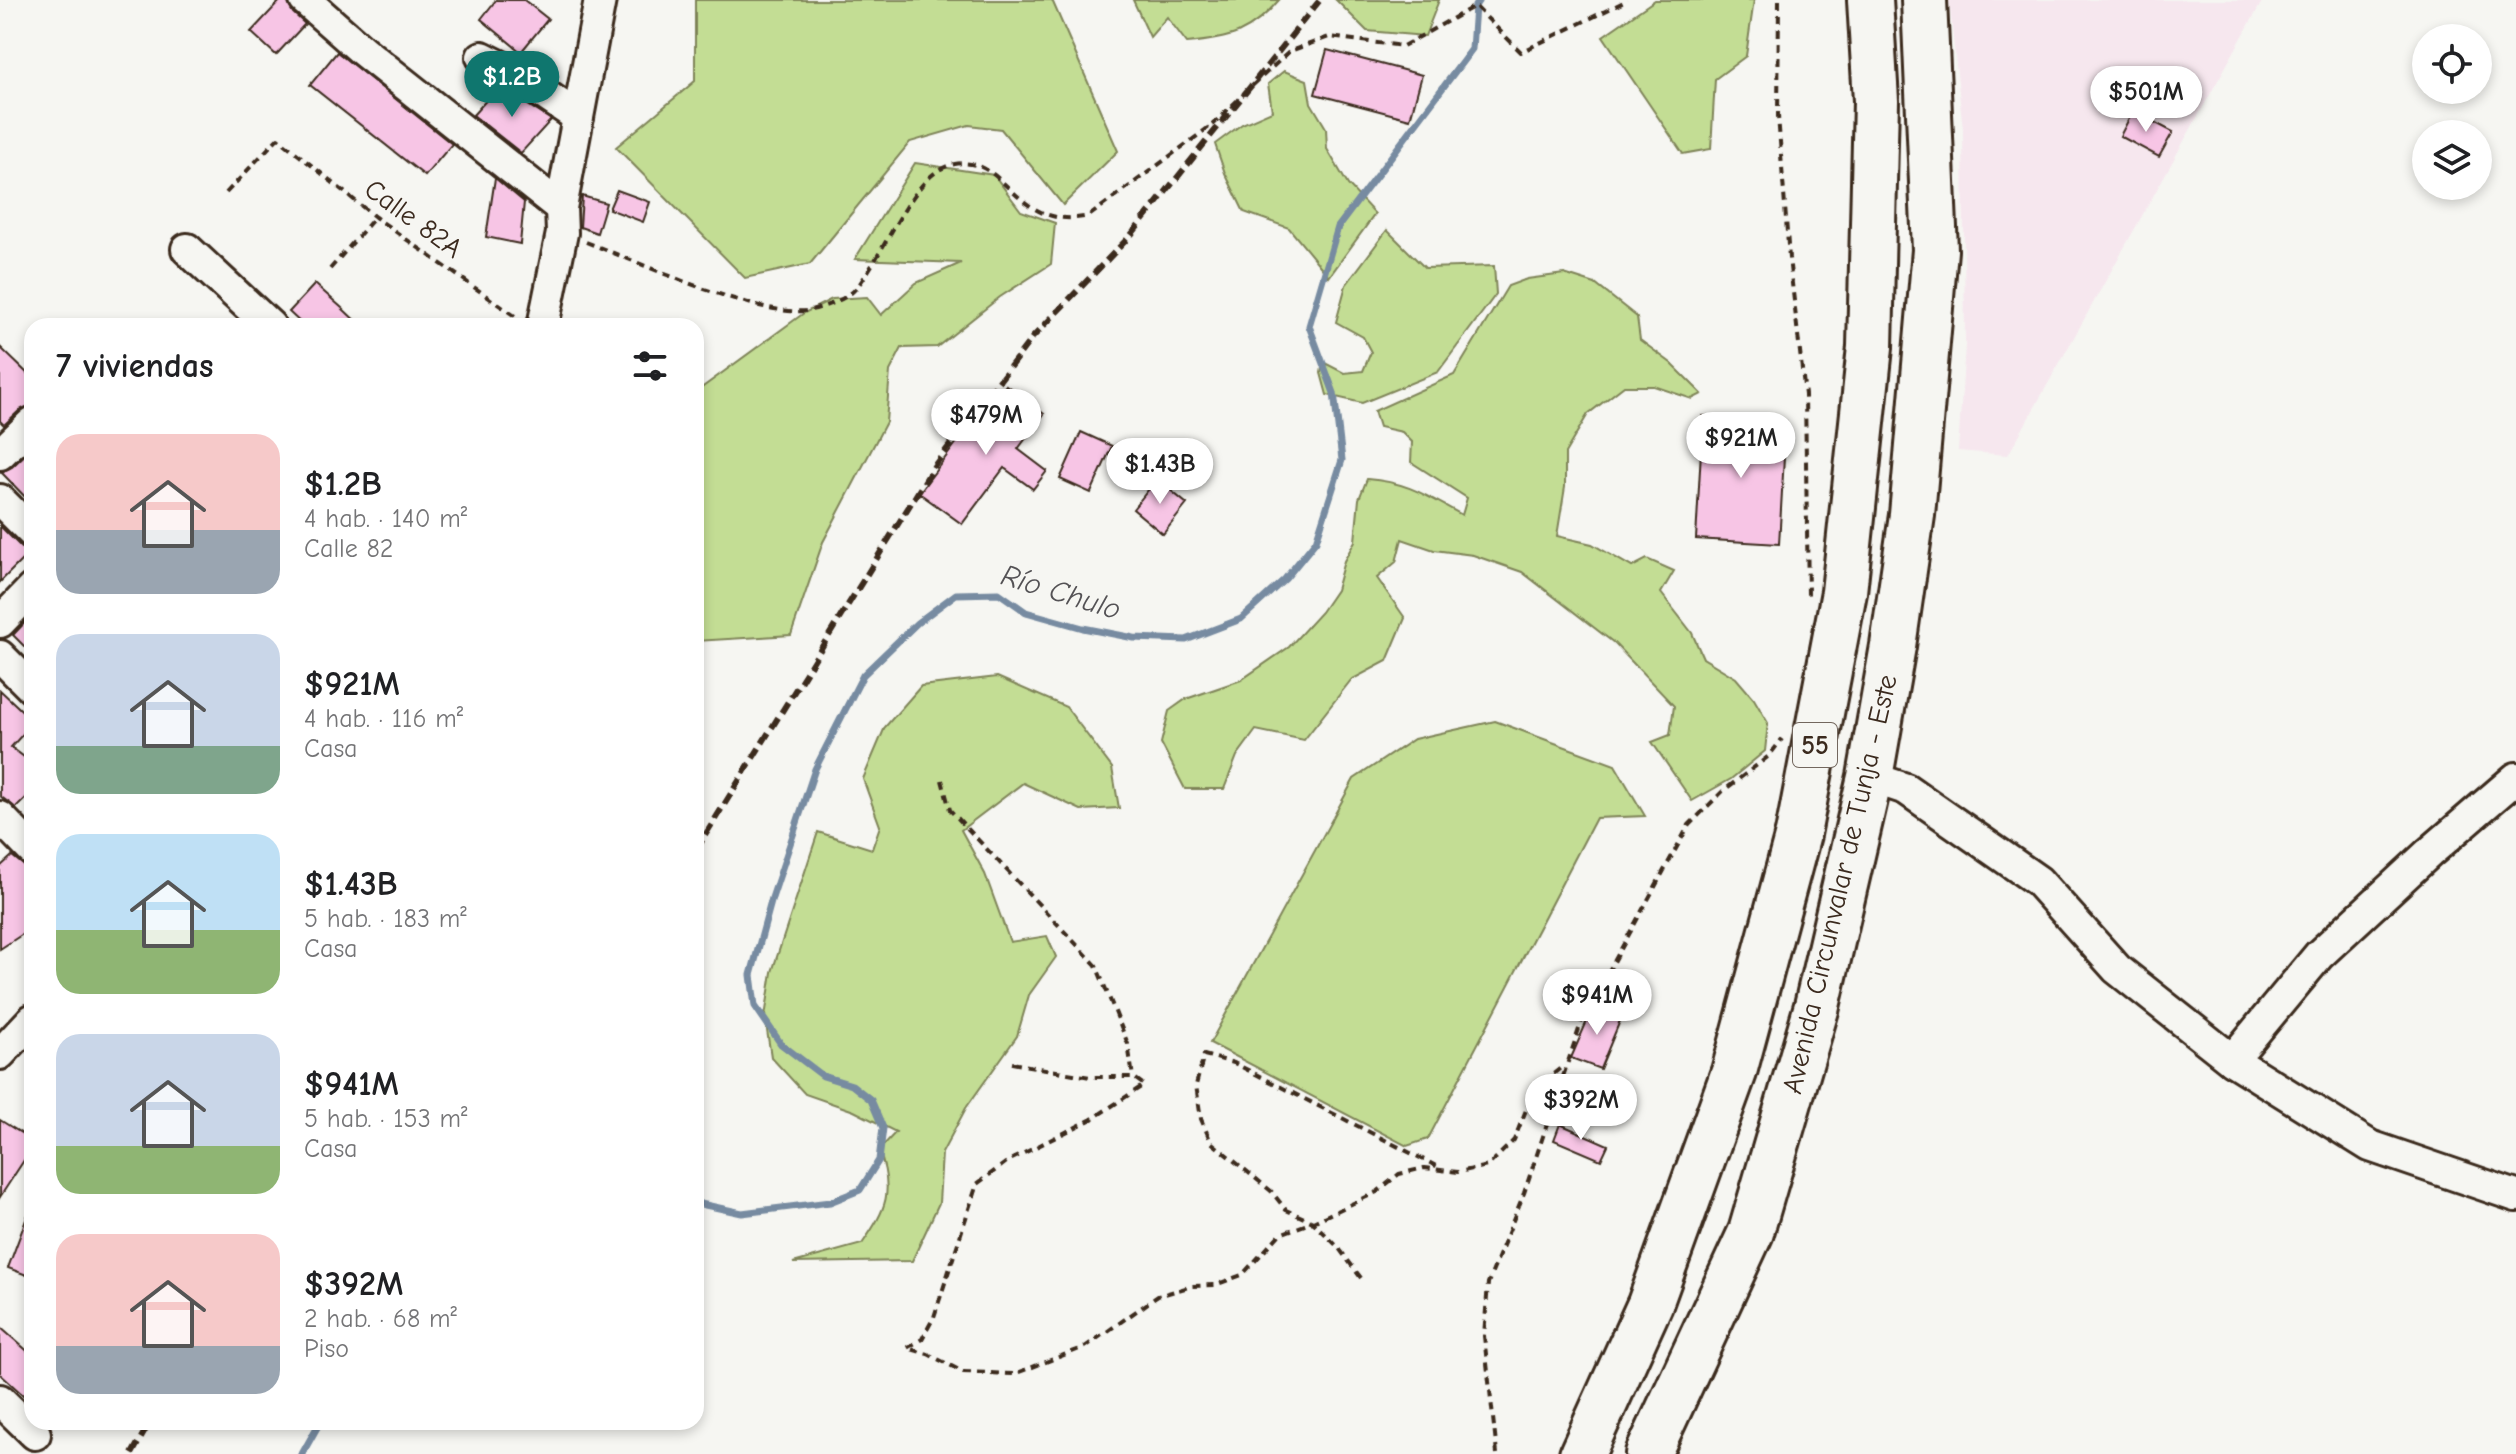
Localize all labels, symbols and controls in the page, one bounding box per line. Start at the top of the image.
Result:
map controls [2412,24,2492,200]
button: locate [2412,24,2492,104]
pin: $1.2B [456,51,568,119]
text: $1.2B [482,62,542,92]
pin: $501M [2090,66,2202,134]
text: $501M [2108,77,2184,107]
button: layers [2412,120,2492,200]
street label: Calle 82A [358,173,468,265]
icon: filters [628,344,672,388]
text: 7 viviendas [56,346,213,386]
pin: $479M [930,389,1042,457]
text: $479M [949,400,1023,430]
pin: $921M [1685,412,1797,480]
text: $921M [1704,423,1778,453]
pin: $1.43B [1095,438,1225,506]
text: $1.43B [1124,449,1196,479]
text: $1.2B [304,464,382,504]
icon: home [120,466,216,562]
text: 4 hab. · 140 m² [304,504,467,534]
text: Calle 82 [304,534,393,564]
water label: Río Chulo [997,558,1125,627]
text: $921M [304,664,400,704]
icon: home [120,666,216,762]
street label: Avenida Circunvalar de Tunja - Este [1776,672,1904,1097]
text: 4 hab. · 116 m² [304,704,463,734]
road number: 55 [1793,723,1837,767]
text: Casa [304,734,358,764]
text: $1.43B [304,864,397,904]
icon: home [120,866,216,962]
text: 5 hab. · 183 m² [304,904,467,934]
text: Casa [304,934,358,964]
pin: $941M [1541,969,1653,1037]
text: $941M [1561,980,1633,1010]
text: $941M [304,1064,399,1104]
icon: home [120,1066,216,1162]
pin: $392M [1525,1074,1637,1142]
text: $392M [1543,1085,1619,1115]
text: 5 hab. · 153 m² [304,1104,468,1134]
text: Casa [304,1134,358,1164]
text: $392M [304,1264,403,1304]
icon: home [120,1266,216,1362]
text: 2 hab. · 68 m² [304,1304,457,1334]
text: Piso [304,1334,349,1364]

